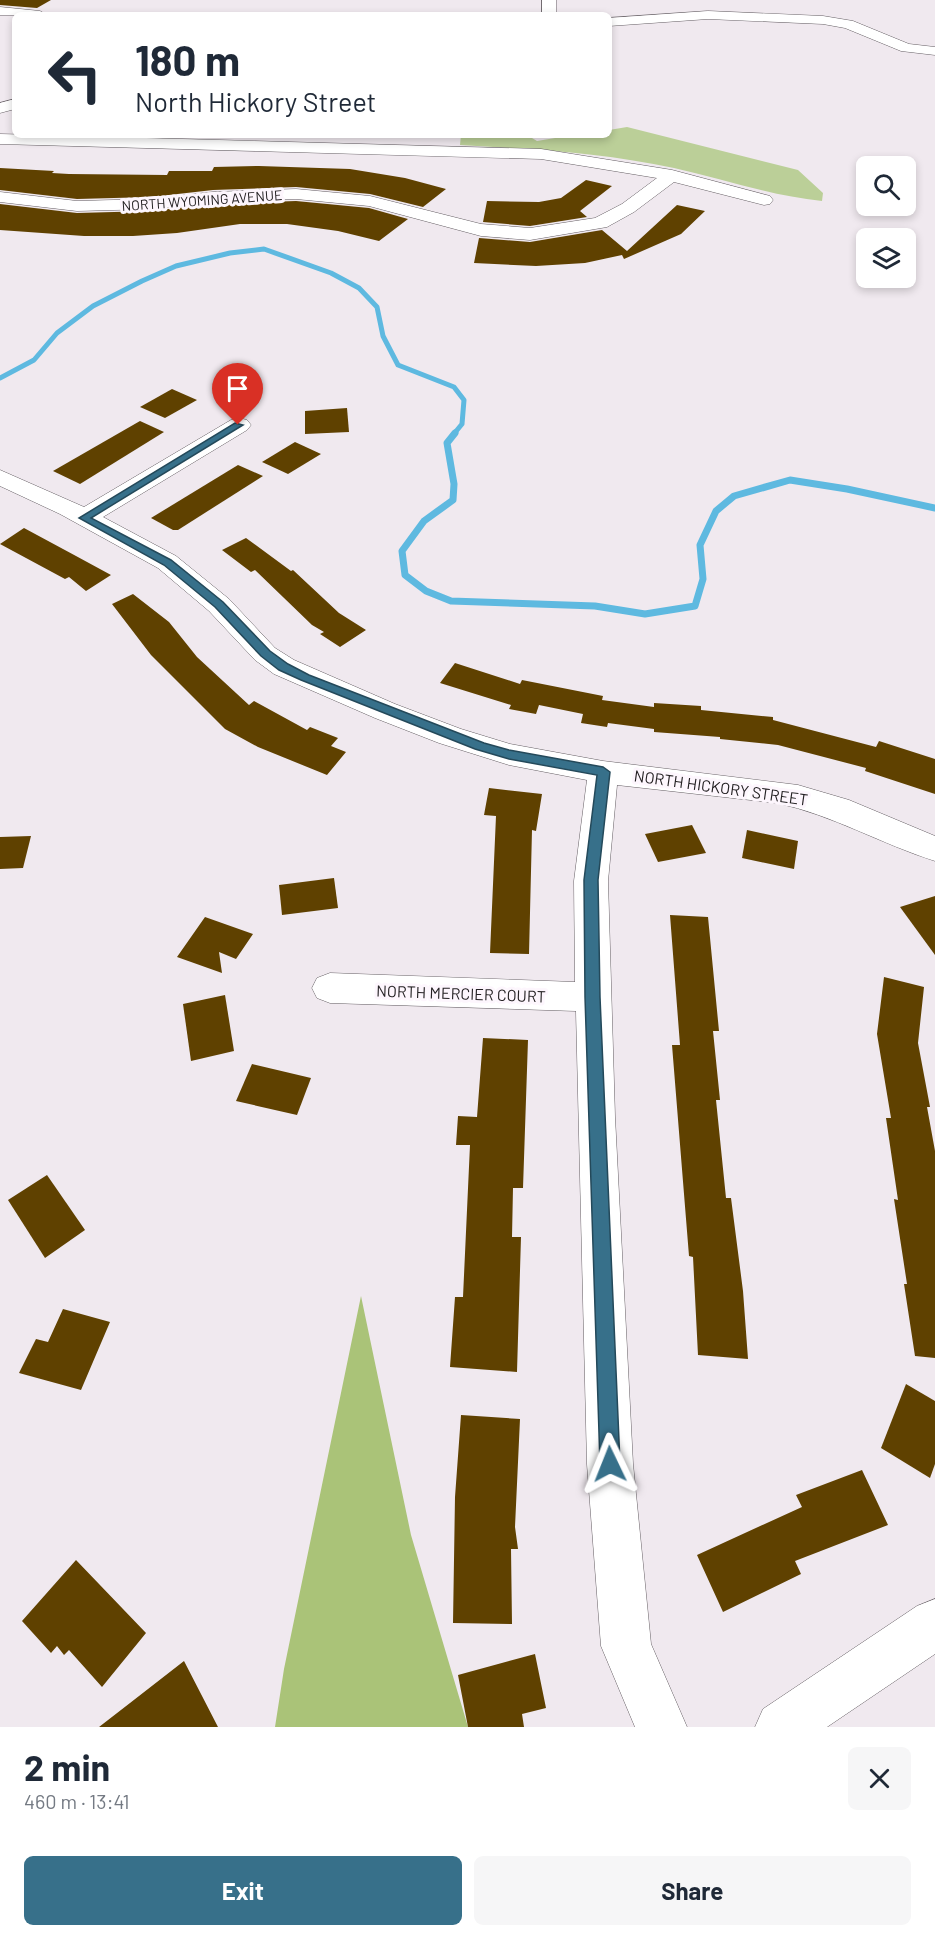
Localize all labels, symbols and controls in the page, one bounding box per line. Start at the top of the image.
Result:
text: 180 m [135,34,240,84]
icon: left [36,36,114,114]
text: North Hickory Street [135,85,376,117]
map controls [856,156,916,288]
button: search [856,156,916,216]
street label: NORTH WYOMING AVENUE [121,186,283,214]
button: layers [856,228,916,288]
pin [212,363,263,425]
icon: arrive [221,372,254,405]
street label: NORTH HICKORY STREET [633,765,809,809]
street label: NORTH MERCIER COURT [376,981,546,1005]
position arrow [578,1432,642,1496]
text: 2 min [24,1745,110,1788]
button: close [848,1747,911,1810]
text: 460 m · 13:41 [24,1789,130,1813]
button: Exit [24,1856,462,1925]
button: Share [474,1856,911,1925]

